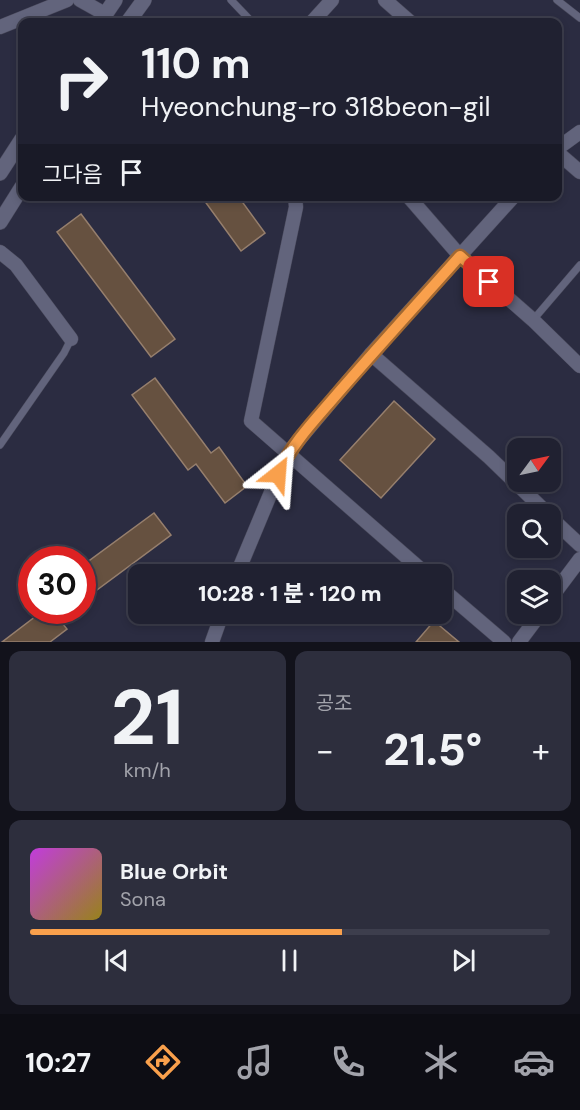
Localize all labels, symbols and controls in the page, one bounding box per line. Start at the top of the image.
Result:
text: 110 m [141,36,251,91]
icon: right [42,42,120,120]
text: Hyeonchung-ro 318beon-gil [141,89,491,124]
icon: arrive [115,156,148,189]
text: 그다음 [42,160,103,189]
pin [463,256,514,307]
icon: arrive [472,265,505,298]
north arrow [507,438,561,492]
map controls [507,438,561,624]
position arrow [246,442,310,506]
button: search [507,504,561,558]
speed limit sign: 30 [18,546,96,624]
button: layers [507,570,561,624]
text: 10:28 · 1 분 · 120 m [198,579,382,608]
text: 21 [111,667,184,768]
text: 공조 [316,690,352,716]
text: 21.5° [383,720,482,779]
text: − [316,729,334,772]
text: + [532,729,550,772]
text: km/h [124,757,171,783]
text: Blue Orbit [120,857,228,886]
text: Sona [120,886,166,912]
icon: previous [100,944,133,977]
icon: pause [273,944,306,977]
icon: next [447,944,480,977]
icon: directions [142,1041,184,1083]
icon: music [234,1041,276,1083]
icon: phone [327,1041,369,1083]
icon: climate [420,1041,462,1083]
icon: car [513,1041,555,1083]
text: 10:27 [25,1045,91,1080]

